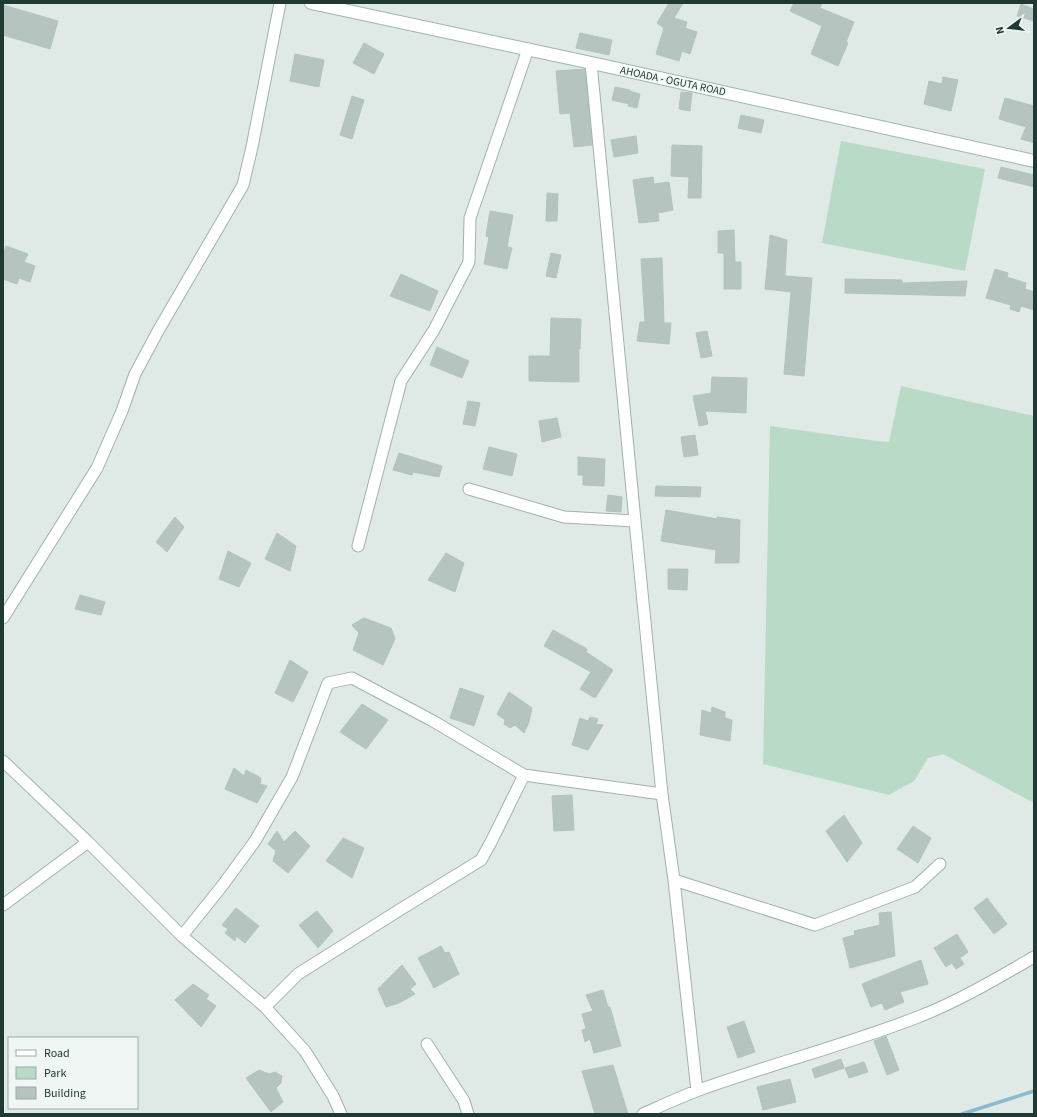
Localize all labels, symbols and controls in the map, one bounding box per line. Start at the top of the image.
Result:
north arrow [989,8,1029,48]
text: N [992,25,1008,36]
street label: AHOADA - OGUTA ROAD [619,62,727,100]
legend [8,1037,138,1109]
text: Road [44,1045,70,1062]
text: Park [44,1065,66,1082]
text: Building [44,1085,86,1102]

